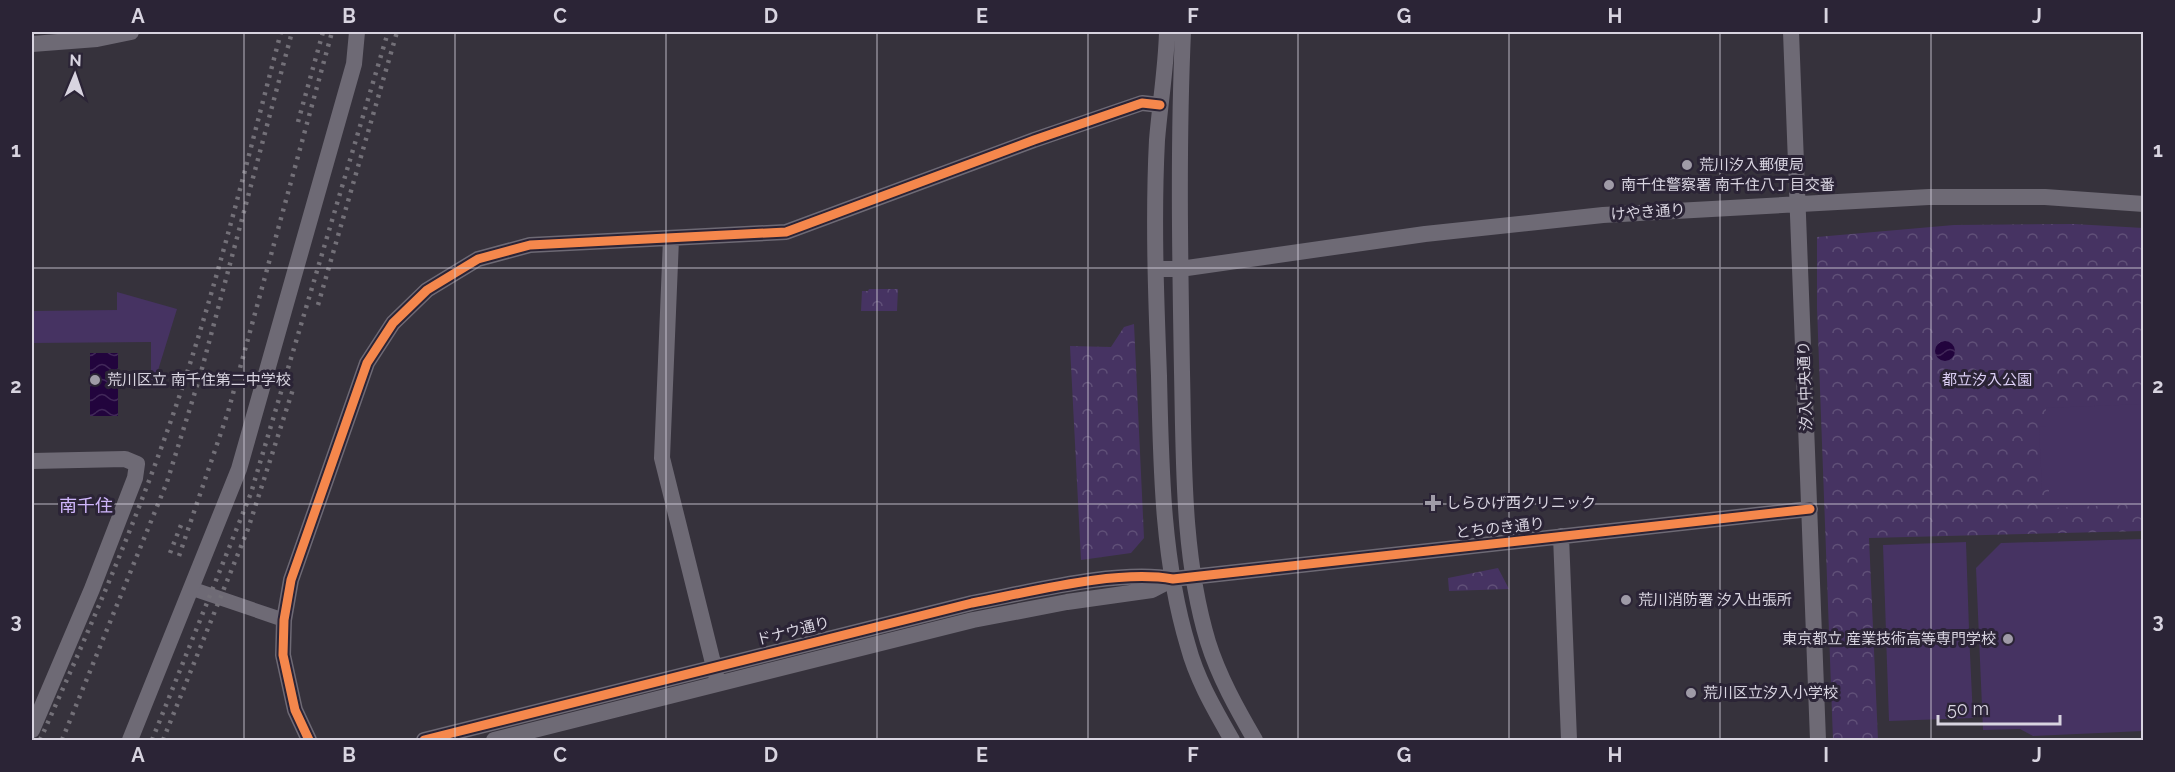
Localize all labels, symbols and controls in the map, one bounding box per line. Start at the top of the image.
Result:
text: A [131,4,145,28]
text: B [342,4,356,28]
text: C [553,4,567,28]
text: D [764,4,778,28]
text: E [976,4,988,28]
text: F [1187,4,1199,28]
text: G [1397,4,1411,28]
text: H [1608,4,1622,28]
text: I [1823,4,1829,28]
text: J [2032,4,2042,28]
north arrow [45,45,105,105]
text: N [69,51,82,70]
text: 1 [11,138,21,162]
text: 1 [2153,138,2163,162]
place label: 荒川汐入郵便局 [1699,156,1804,174]
marker: 荒川汐入郵便局 [1680,158,1694,172]
place label: 南千住警察署 南千住八丁目交番 [1621,176,1835,194]
marker: 南千住警察署 南千住八丁目交番 [1602,178,1616,192]
street label: けやき通り [1610,200,1686,224]
street label: 汐入中央通り [1794,341,1816,431]
place label: 荒川区立 南千住第二中学校 [107,371,291,389]
park label: 都立汐入公園 [1942,371,2032,389]
marker: 荒川区立 南千住第二中学校 [88,373,102,387]
text: 2 [10,374,22,398]
text: 2 [2152,374,2164,398]
marker: しらひげ西クリニック [1424,494,1442,512]
place label: しらひげ西クリニック [1446,494,1596,512]
district label: 南千住 [59,495,113,516]
street label: とちのき通り [1455,514,1545,542]
place label: 荒川消防署 汐入出張所 [1638,591,1792,609]
marker: 荒川消防署 汐入出張所 [1619,593,1633,607]
text: 3 [10,609,22,633]
text: 3 [2152,609,2164,633]
street label: ドナウ通り [754,613,832,649]
place label: 東京都立 産業技術高等専門学校 [1782,630,1996,648]
marker: 東京都立 産業技術高等専門学校 [2001,632,2015,646]
place label: 荒川区立汐入小学校 [1703,684,1838,702]
marker: 荒川区立汐入小学校 [1684,686,1698,700]
scale bar [1938,688,2060,726]
text: 50 m [1947,698,1989,719]
text: A [131,743,145,767]
text: B [342,743,356,767]
text: C [553,743,567,767]
text: D [764,743,778,767]
text: E [976,743,988,767]
text: F [1187,743,1199,767]
text: G [1397,743,1411,767]
text: H [1608,743,1622,767]
text: I [1823,743,1829,767]
text: J [2032,743,2042,767]

